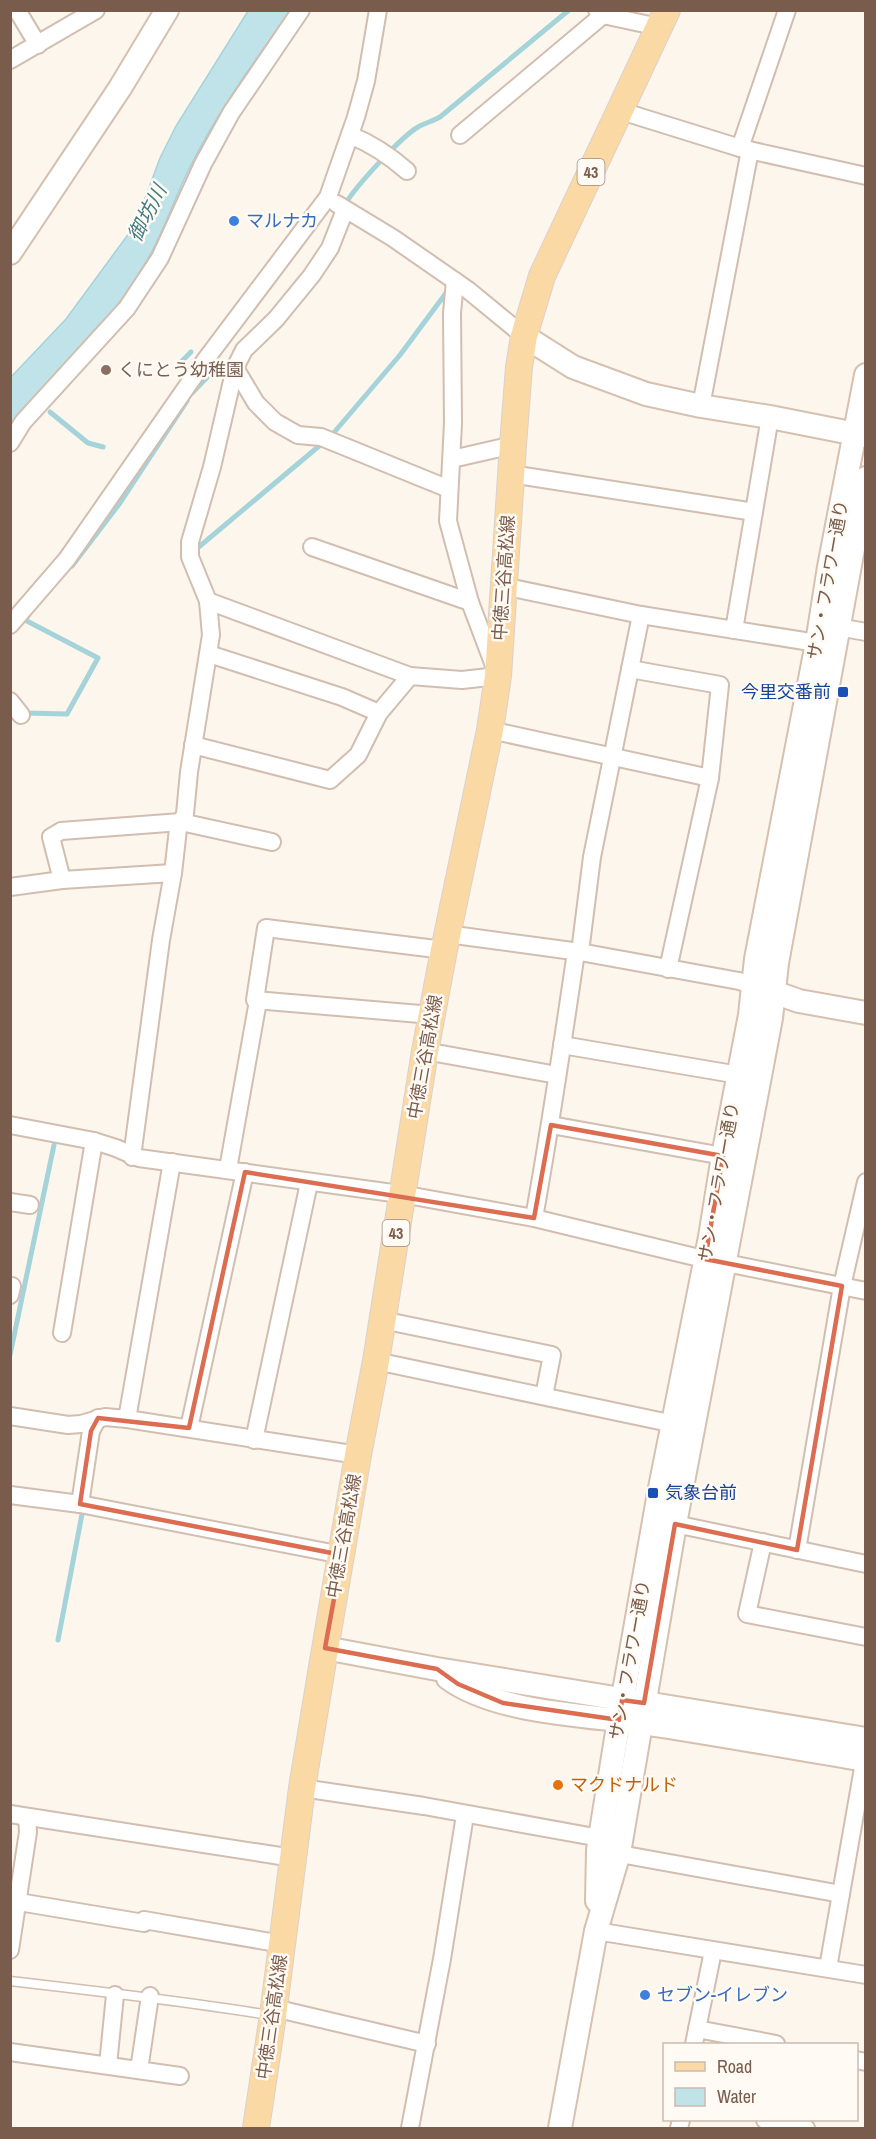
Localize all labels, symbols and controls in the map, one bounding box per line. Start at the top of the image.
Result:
road number: 43 [578,159,604,185]
water label: 御坊川 [121,178,173,246]
place label: マルナカ [246,208,318,233]
marker: マルナカ [227,214,241,228]
place label: くにとう幼稚園 [118,357,244,382]
marker: くにとう幼稚園 [99,363,113,377]
street label: サン・フラワー通り [801,498,854,662]
street label: 中徳三谷高松線 [487,514,520,642]
place label: 今里交番前 [741,679,831,704]
marker: 今里交番前 [836,685,850,699]
street label: 中徳三谷高松線 [401,993,448,1121]
street label: サン・フラワー通り [692,1100,745,1264]
road number: 43 [382,1220,410,1246]
street label: 中徳三谷高松線 [320,1472,367,1600]
place label: 気象台前 [665,1480,737,1505]
marker: 気象台前 [646,1486,660,1500]
street label: サン・フラワー通り [603,1578,656,1742]
place label: マクドナルド [570,1772,678,1797]
marker: マクドナルド [551,1778,565,1792]
street label: 中徳三谷高松線 [250,1953,293,2081]
place label: セブン-イレブン [657,1982,788,2007]
marker: セブン-イレブン [638,1988,652,2002]
legend [663,2043,858,2121]
text: Road [717,2054,752,2079]
text: Water [717,2084,756,2109]

